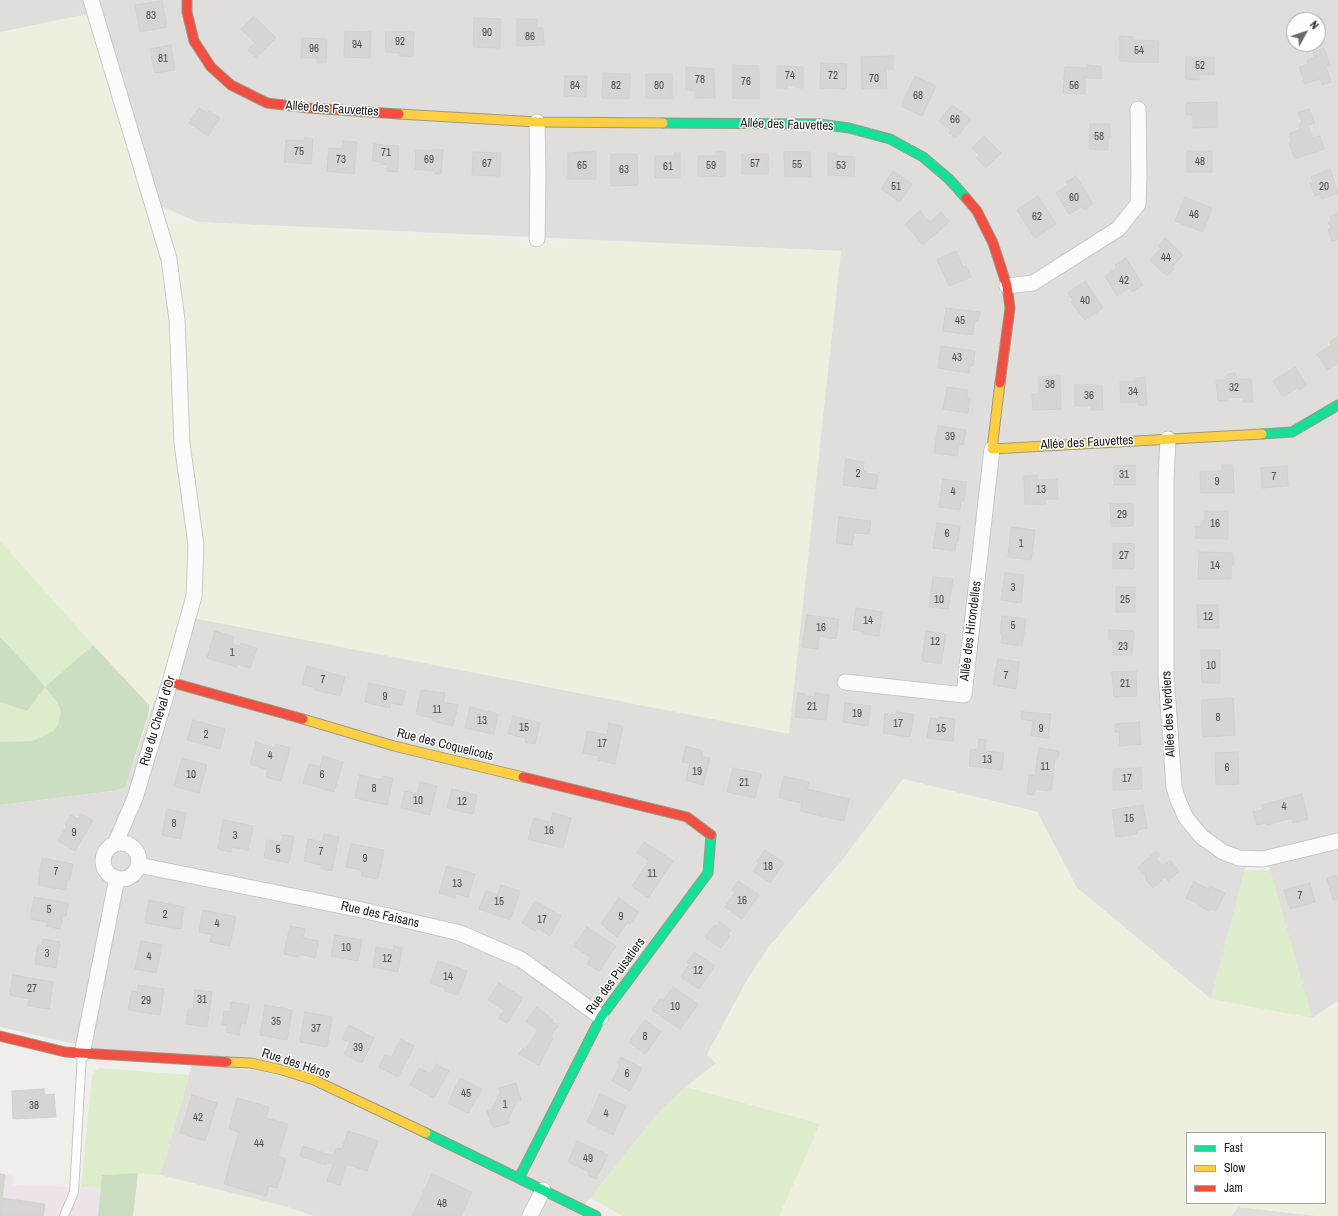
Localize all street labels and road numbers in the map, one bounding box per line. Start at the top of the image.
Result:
street label: Allée des Fauvettes [285,98,379,120]
street label: Allée des Fauvettes [740,116,834,134]
street label: Allée des Fauvettes [1040,433,1134,453]
street label: Allée des Hirondelles [957,580,985,682]
street label: Allée des Verdiers [1159,670,1179,758]
street label: Rue du Cheval d'Or [137,674,179,768]
street label: Rue des Coquelicots [395,725,495,765]
street label: Rue des Faisans [339,898,421,932]
street label: Rue des Puisatiers [583,935,649,1017]
street label: Rue des Héros [260,1046,332,1082]

